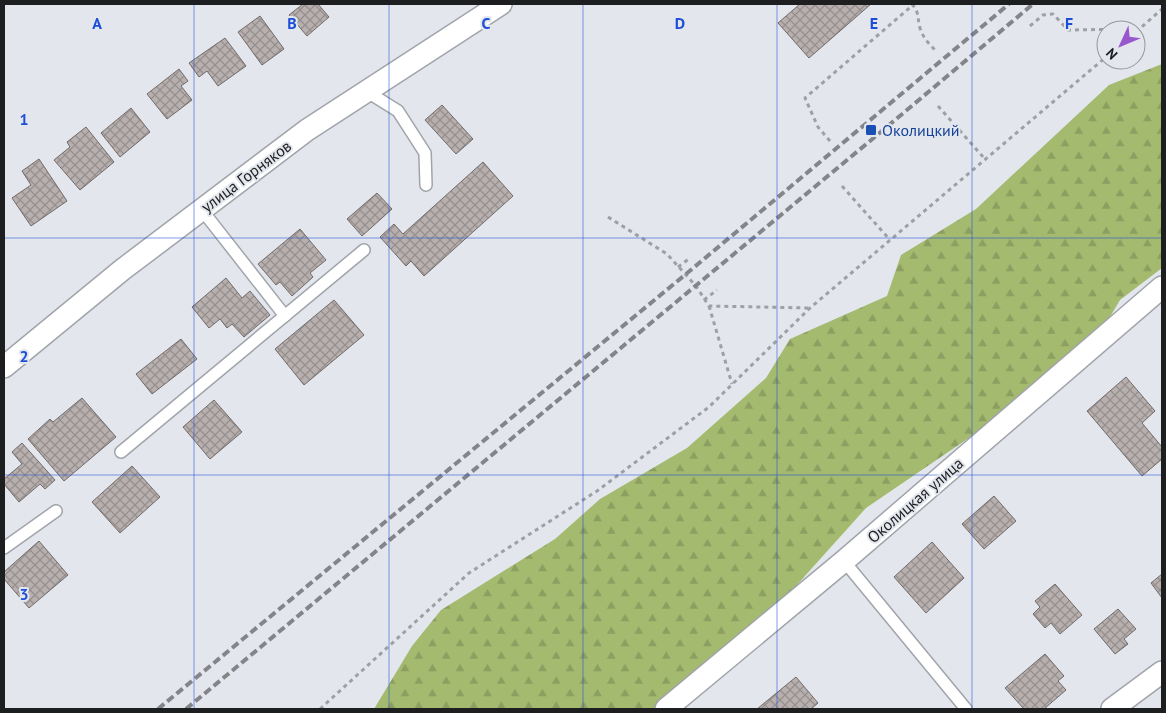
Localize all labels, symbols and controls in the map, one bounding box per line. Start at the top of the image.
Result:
text: A [92,13,102,33]
text: B [287,13,297,33]
text: C [482,13,491,33]
text: D [675,13,685,33]
text: E [870,13,878,33]
text: F [1065,13,1073,33]
north arrow [1096,20,1146,70]
text: N [1102,44,1121,64]
text: 1 [19,109,29,129]
place label: Околицкий [882,120,960,140]
marker: Околицкий [864,123,878,137]
street label: улица Горняков [197,136,295,216]
text: 2 [19,346,29,366]
street label: Околицкая улица [863,453,967,547]
text: 3 [19,584,29,604]

